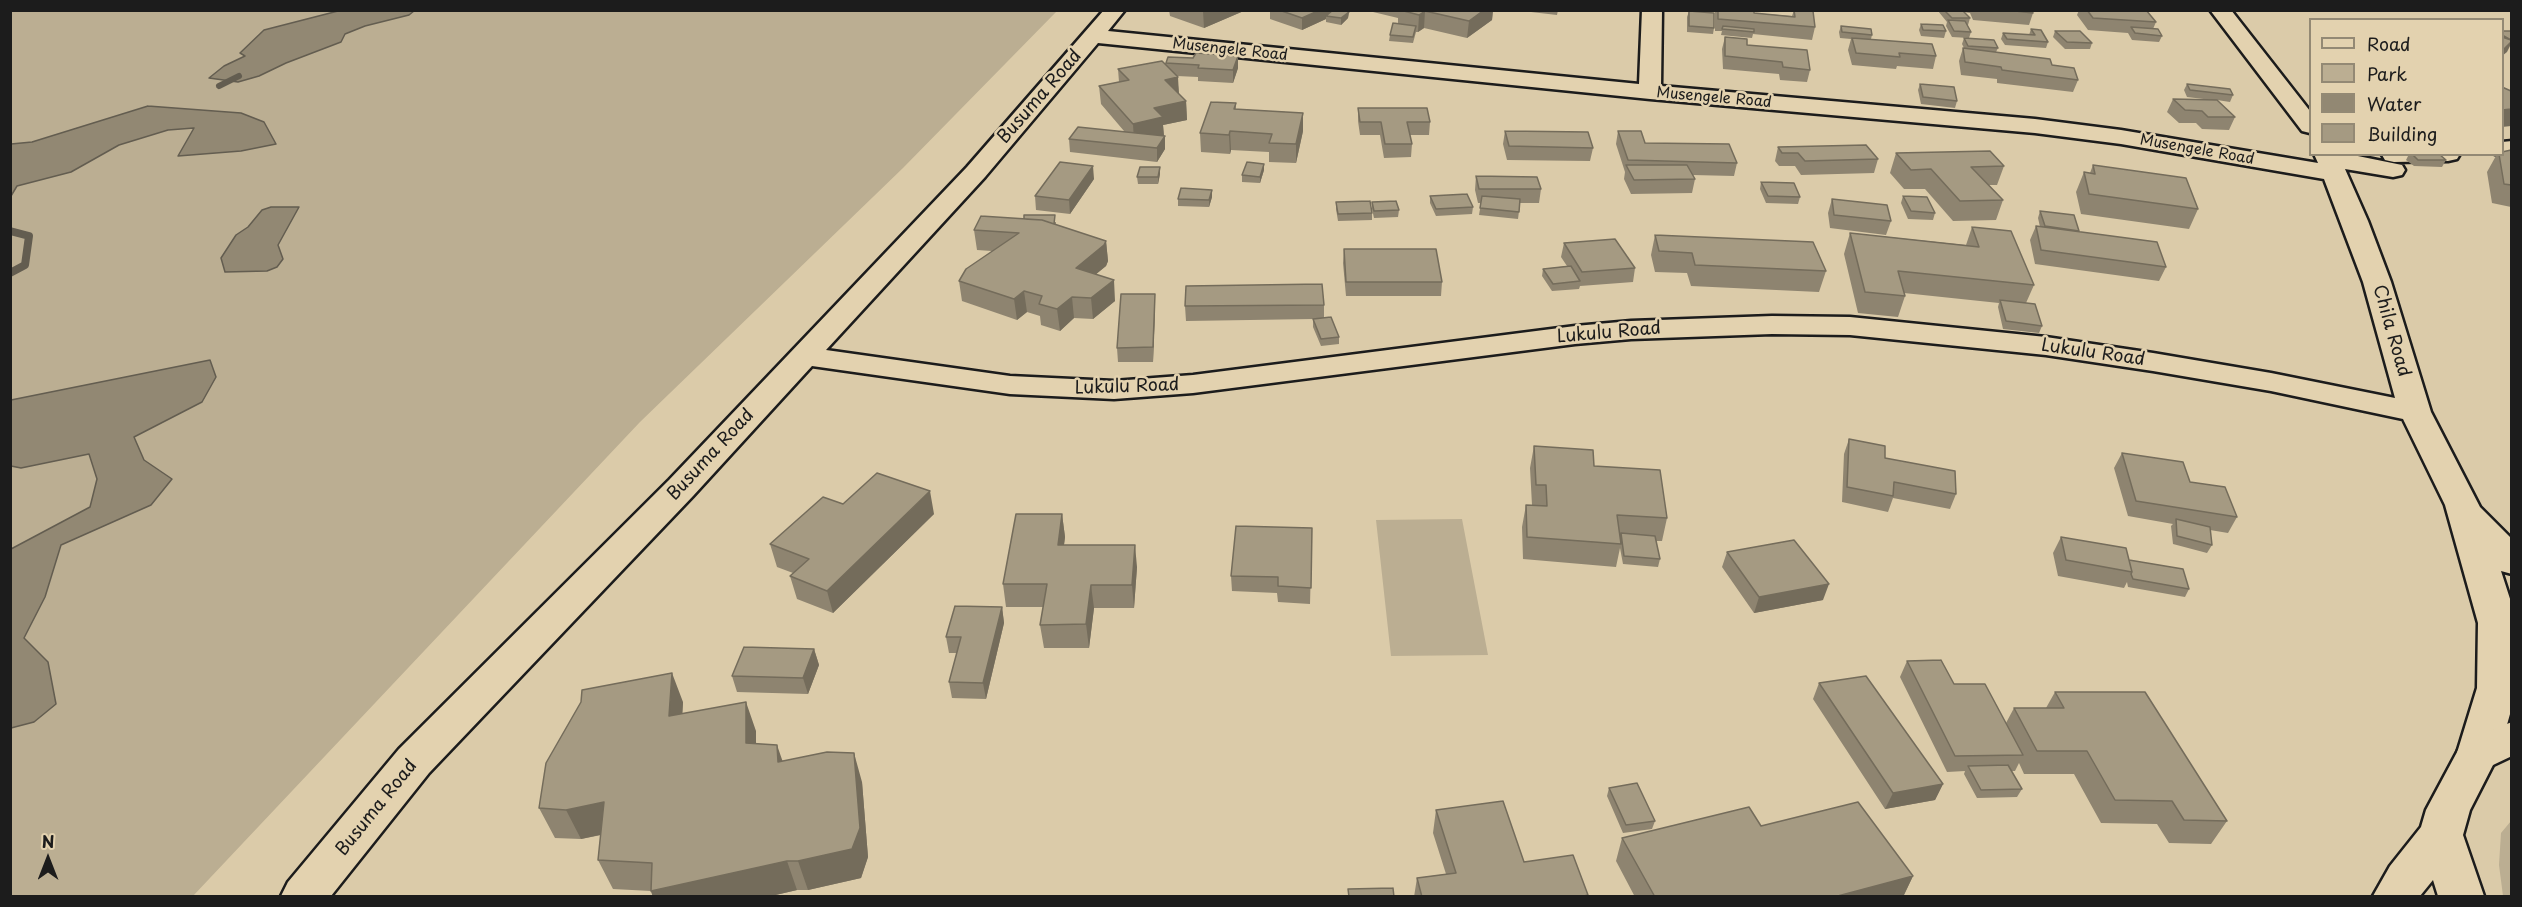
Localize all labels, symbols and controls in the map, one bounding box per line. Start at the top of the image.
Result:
legend [2309,18,2504,156]
text: Road [2367,30,2411,57]
street label: Musengele Road [1171,35,1289,65]
street label: Busuma Road [993,46,1087,148]
text: Park [2367,60,2407,87]
street label: Musengele Road [1656,84,1772,112]
text: Water [2367,90,2421,117]
text: Building [2367,120,2437,147]
street label: Musengele Road [2138,131,2256,169]
street label: Chila Road [2368,282,2414,380]
street label: Lukulu Road [1556,318,1662,348]
street label: Lukulu Road [2040,335,2146,371]
street label: Lukulu Road [1074,374,1180,400]
street label: Busuma Road [663,405,759,505]
street label: Busuma Road [332,756,422,860]
north arrow [18,829,78,889]
text: N [42,829,54,853]

